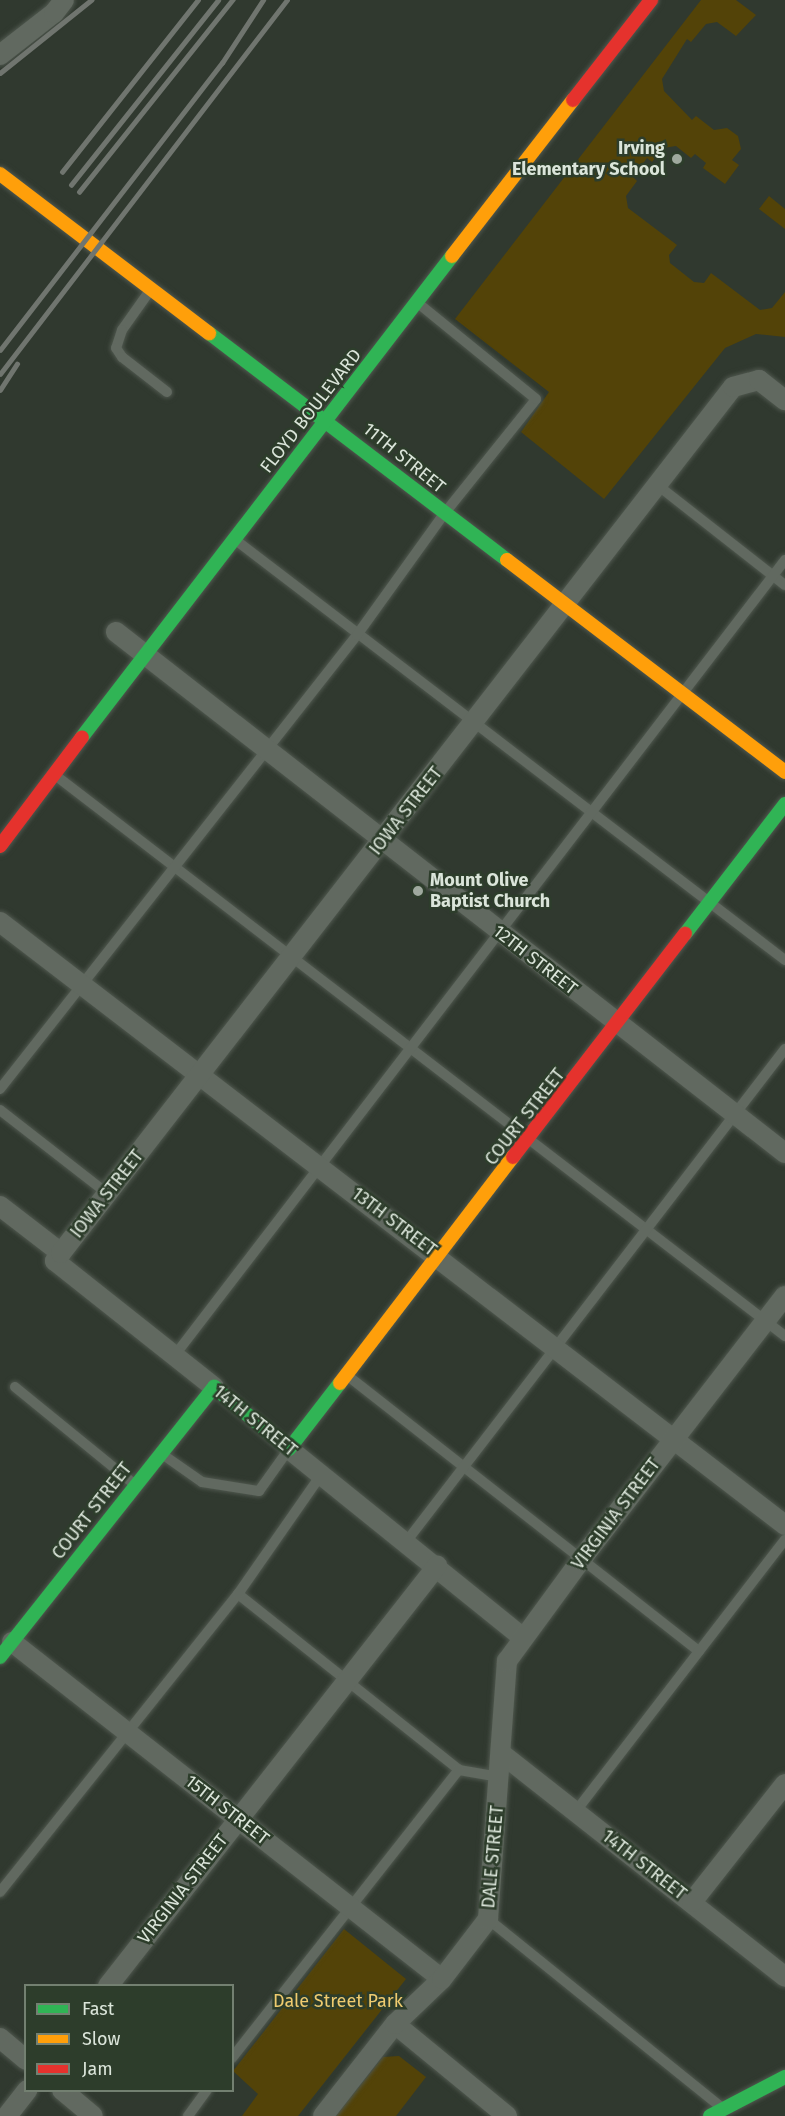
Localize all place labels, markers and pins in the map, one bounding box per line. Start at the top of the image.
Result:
place label: Irving Elementary School [512,138,665,180]
marker: Irving Elementary School [670,152,684,166]
place label: Mount Olive Baptist Church [430,870,550,912]
marker: Mount Olive Baptist Church [411,884,425,898]

